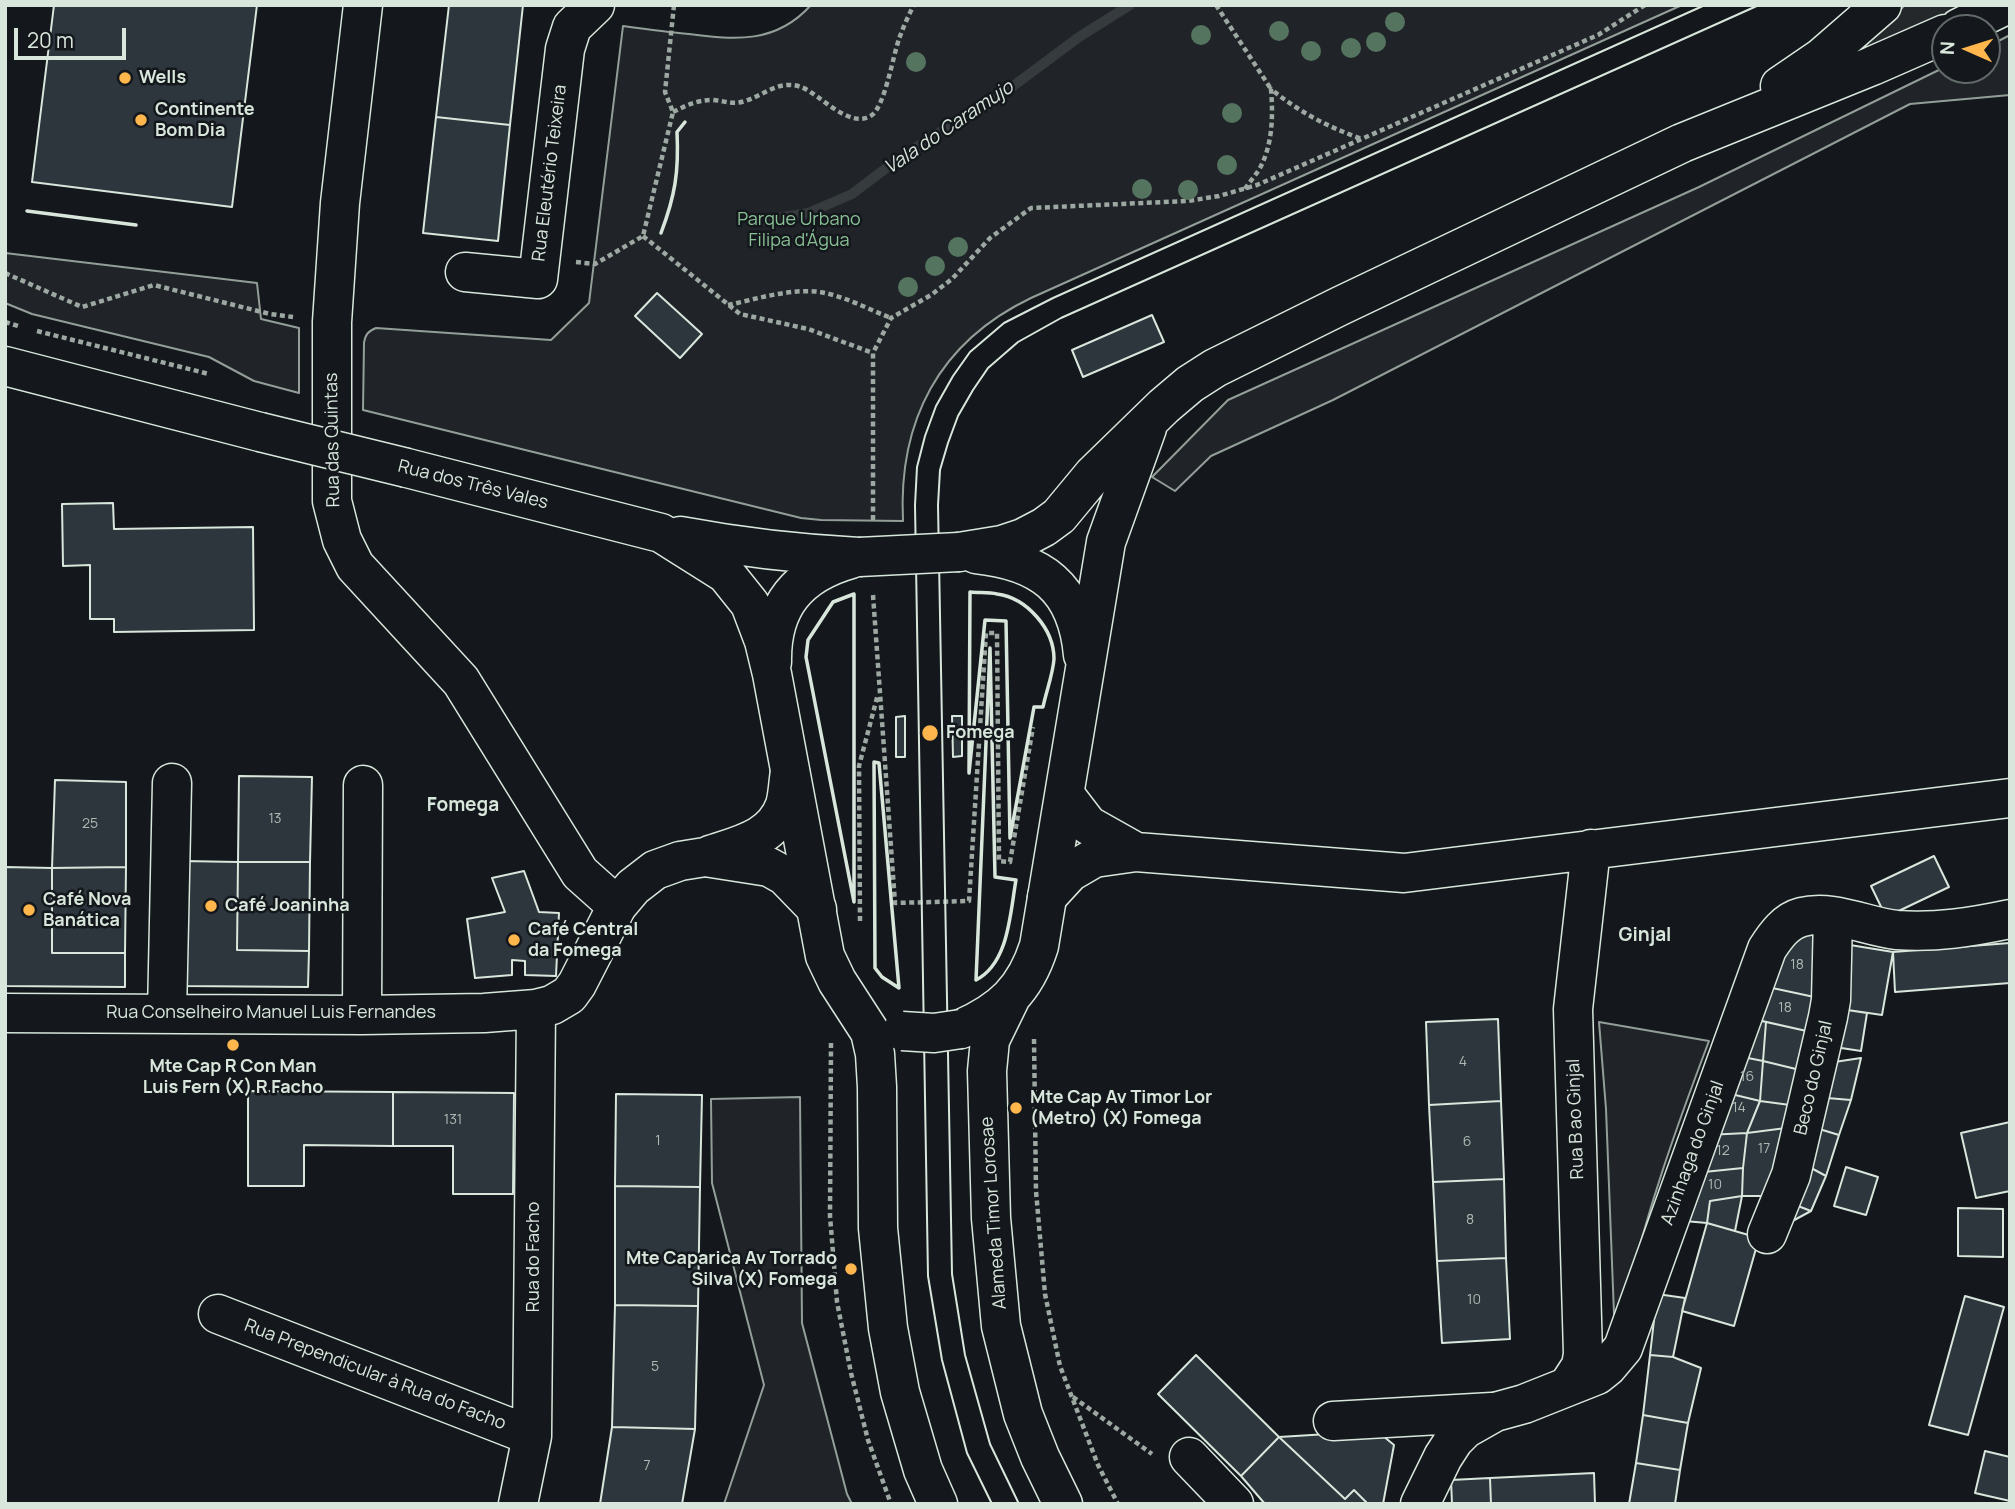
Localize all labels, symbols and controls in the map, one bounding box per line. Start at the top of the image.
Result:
scale bar [18,14,130,58]
north arrow [1931,14,2001,84]
text: 20 m [27,26,74,54]
text: N [1934,41,1960,56]
place label: Wells [139,67,186,89]
marker: Wells [117,70,133,86]
water label: Vala do Caramujo [880,76,1018,180]
street label: Rua Eleutério Teixeira [528,83,572,263]
place label: Continente Bom Dia [155,99,255,142]
marker: Continente Bom Dia [133,112,149,128]
park label: Parque Urbano Filipa d'Água [737,209,861,252]
street label: Rua das Quintas [321,373,345,507]
street label: Rua dos Três Vales [396,456,550,514]
place label: Fomega [946,722,1015,744]
marker: Fomega [920,723,940,743]
district label: Fomega [427,795,499,817]
house number: 13 [268,811,282,827]
house number: 25 [82,816,98,832]
place label: Café Nova Banática [43,889,131,932]
place label: Café Joaninha [225,895,350,917]
marker: Café Joaninha [203,898,219,914]
marker: Café Nova Banática [21,902,37,918]
place label: Café Central da Fomega [528,919,638,962]
district label: Ginjal [1619,925,1671,947]
marker: Café Central da Fomega [506,932,522,948]
house number: 18 [1790,957,1804,973]
house number: 18 [1778,1000,1792,1016]
street label: Rua Conselheiro Manuel Luis Fernandes [106,1002,436,1024]
street label: Beco do Ginjal [1790,1019,1838,1137]
marker: Mte Cap R Con Man Luis Fern (X) R Facho [225,1037,241,1053]
house number: 4 [1459,1054,1467,1070]
place label: Mte Cap R Con Man Luis Fern (X) R Facho [143,1056,323,1098]
street label: Rua B ao Ginjal [1563,1058,1589,1180]
house number: 16 [1740,1069,1754,1085]
street label: Azinhaga do Ginjal [1657,1078,1729,1228]
place label: Mte Cap Av Timor Lor (Metro) (X) Fomega [1030,1087,1212,1130]
marker: Mte Cap Av Timor Lor (Metro) (X) Fomega [1008,1100,1024,1116]
house number: 14 [1732,1100,1746,1116]
house number: 131 [444,1112,462,1128]
street label: Alameda Timor Lorosae [976,1116,1012,1310]
house number: 1 [655,1133,661,1149]
house number: 6 [1463,1134,1471,1150]
house number: 17 [1758,1141,1770,1157]
house number: 12 [1716,1143,1730,1159]
house number: 10 [1708,1177,1722,1193]
street label: Rua do Facho [523,1202,545,1312]
house number: 8 [1466,1212,1474,1228]
place label: Mte Caparica Av Torrado Silva (X) Fomega [626,1248,837,1290]
marker: Mte Caparica Av Torrado Silva (X) Fomega [843,1261,859,1277]
house number: 10 [1467,1292,1481,1308]
street label: Rua Prependicular à Rua do Facho [241,1315,509,1435]
house number: 5 [651,1359,659,1375]
house number: 7 [643,1458,651,1474]

